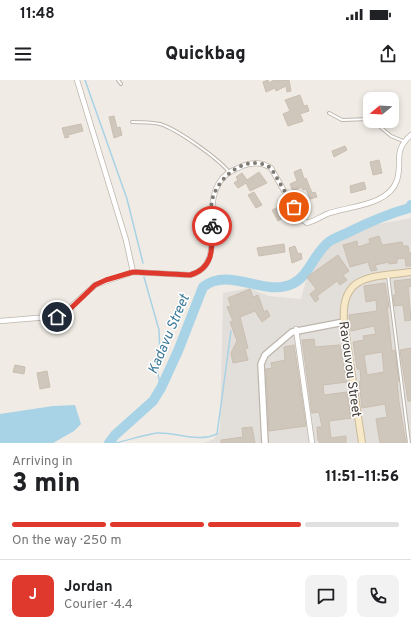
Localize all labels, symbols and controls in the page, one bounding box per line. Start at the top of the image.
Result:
text: 11:48 [20,5,55,24]
icon: menu [12,43,34,65]
text: Quickbag [165,43,246,66]
icon: share [377,43,399,65]
north arrow [363,92,399,128]
map controls [363,92,399,128]
pin [277,190,311,224]
icon: bag [283,196,305,218]
courier [192,206,232,246]
icon: bike [201,215,223,237]
water label: Kadavu Street [145,291,194,377]
pin [40,300,74,334]
icon: home [46,306,68,328]
street label: Ravouvou Street [334,320,364,418]
text: Arriving in [12,454,73,470]
text: 3 min [12,468,80,501]
text: 11:51–11:56 [325,468,399,487]
text: On the way · 250 m [12,533,122,549]
button: chat [305,575,347,617]
button: phone [357,575,399,617]
text: Jordan [64,578,113,597]
text: J [29,586,37,605]
text: Courier · 4.4 [64,597,133,613]

